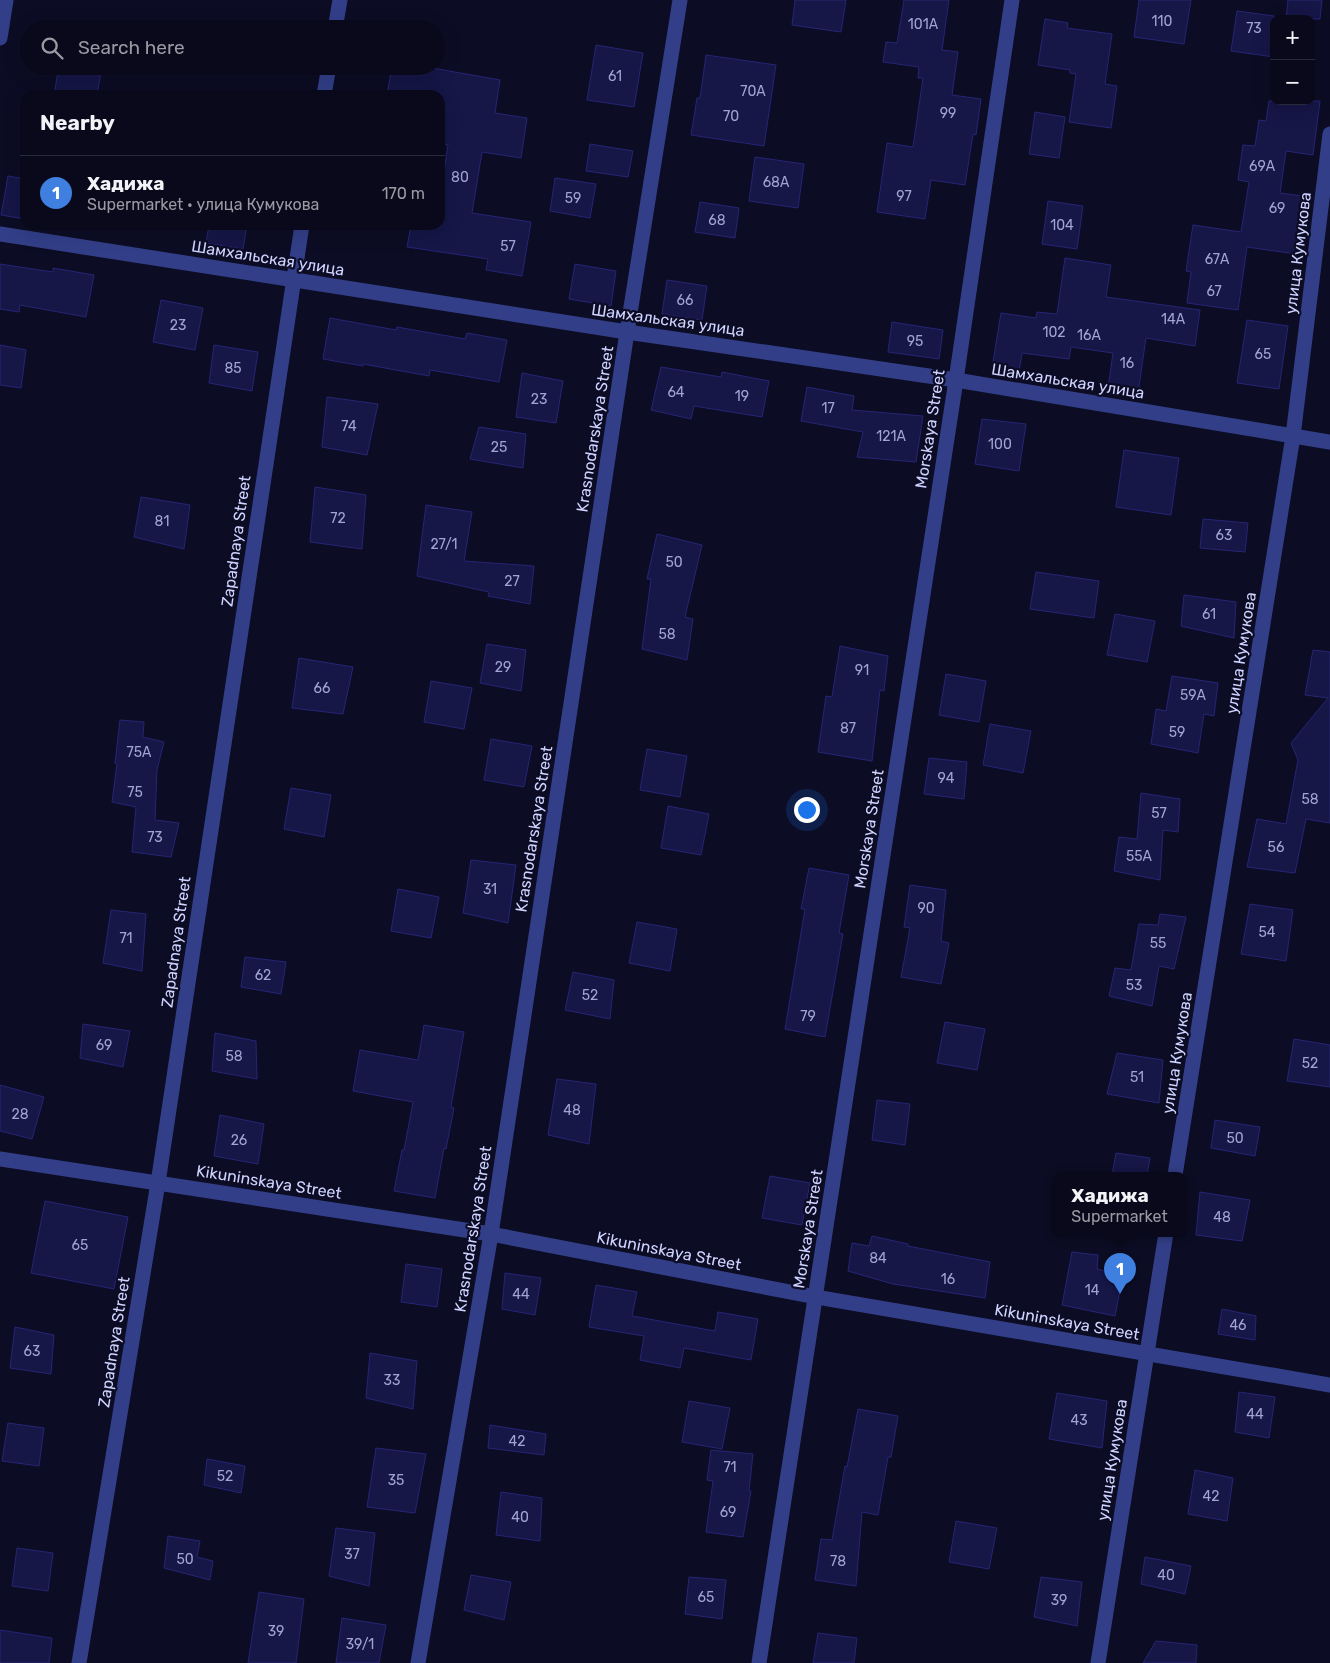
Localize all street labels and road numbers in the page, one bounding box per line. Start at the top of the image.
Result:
street label: улица Кумукова [1281,191,1315,315]
street label: Шамхальская улица [190,237,346,279]
street label: Шамхальская улица [590,300,746,340]
street label: Krasnodarskaya Street [572,344,618,514]
street label: Шамхальская улица [990,360,1146,402]
street label: Morskaya Street [911,368,949,490]
street label: Zapadnaya Street [217,474,255,608]
street label: улица Кумукова [1222,591,1260,715]
street label: Krasnodarskaya Street [511,744,557,914]
street label: Morskaya Street [850,768,888,890]
street label: Zapadnaya Street [157,875,195,1009]
street label: улица Кумукова [1158,991,1196,1115]
street label: Krasnodarskaya Street [450,1144,496,1314]
street label: Kikuninskaya Street [195,1161,343,1203]
street label: Morskaya Street [789,1168,827,1290]
street label: Kikuninskaya Street [595,1228,743,1274]
street label: Zapadnaya Street [94,1275,134,1409]
street label: Kikuninskaya Street [993,1300,1141,1344]
street label: улица Кумукова [1093,1398,1131,1522]

